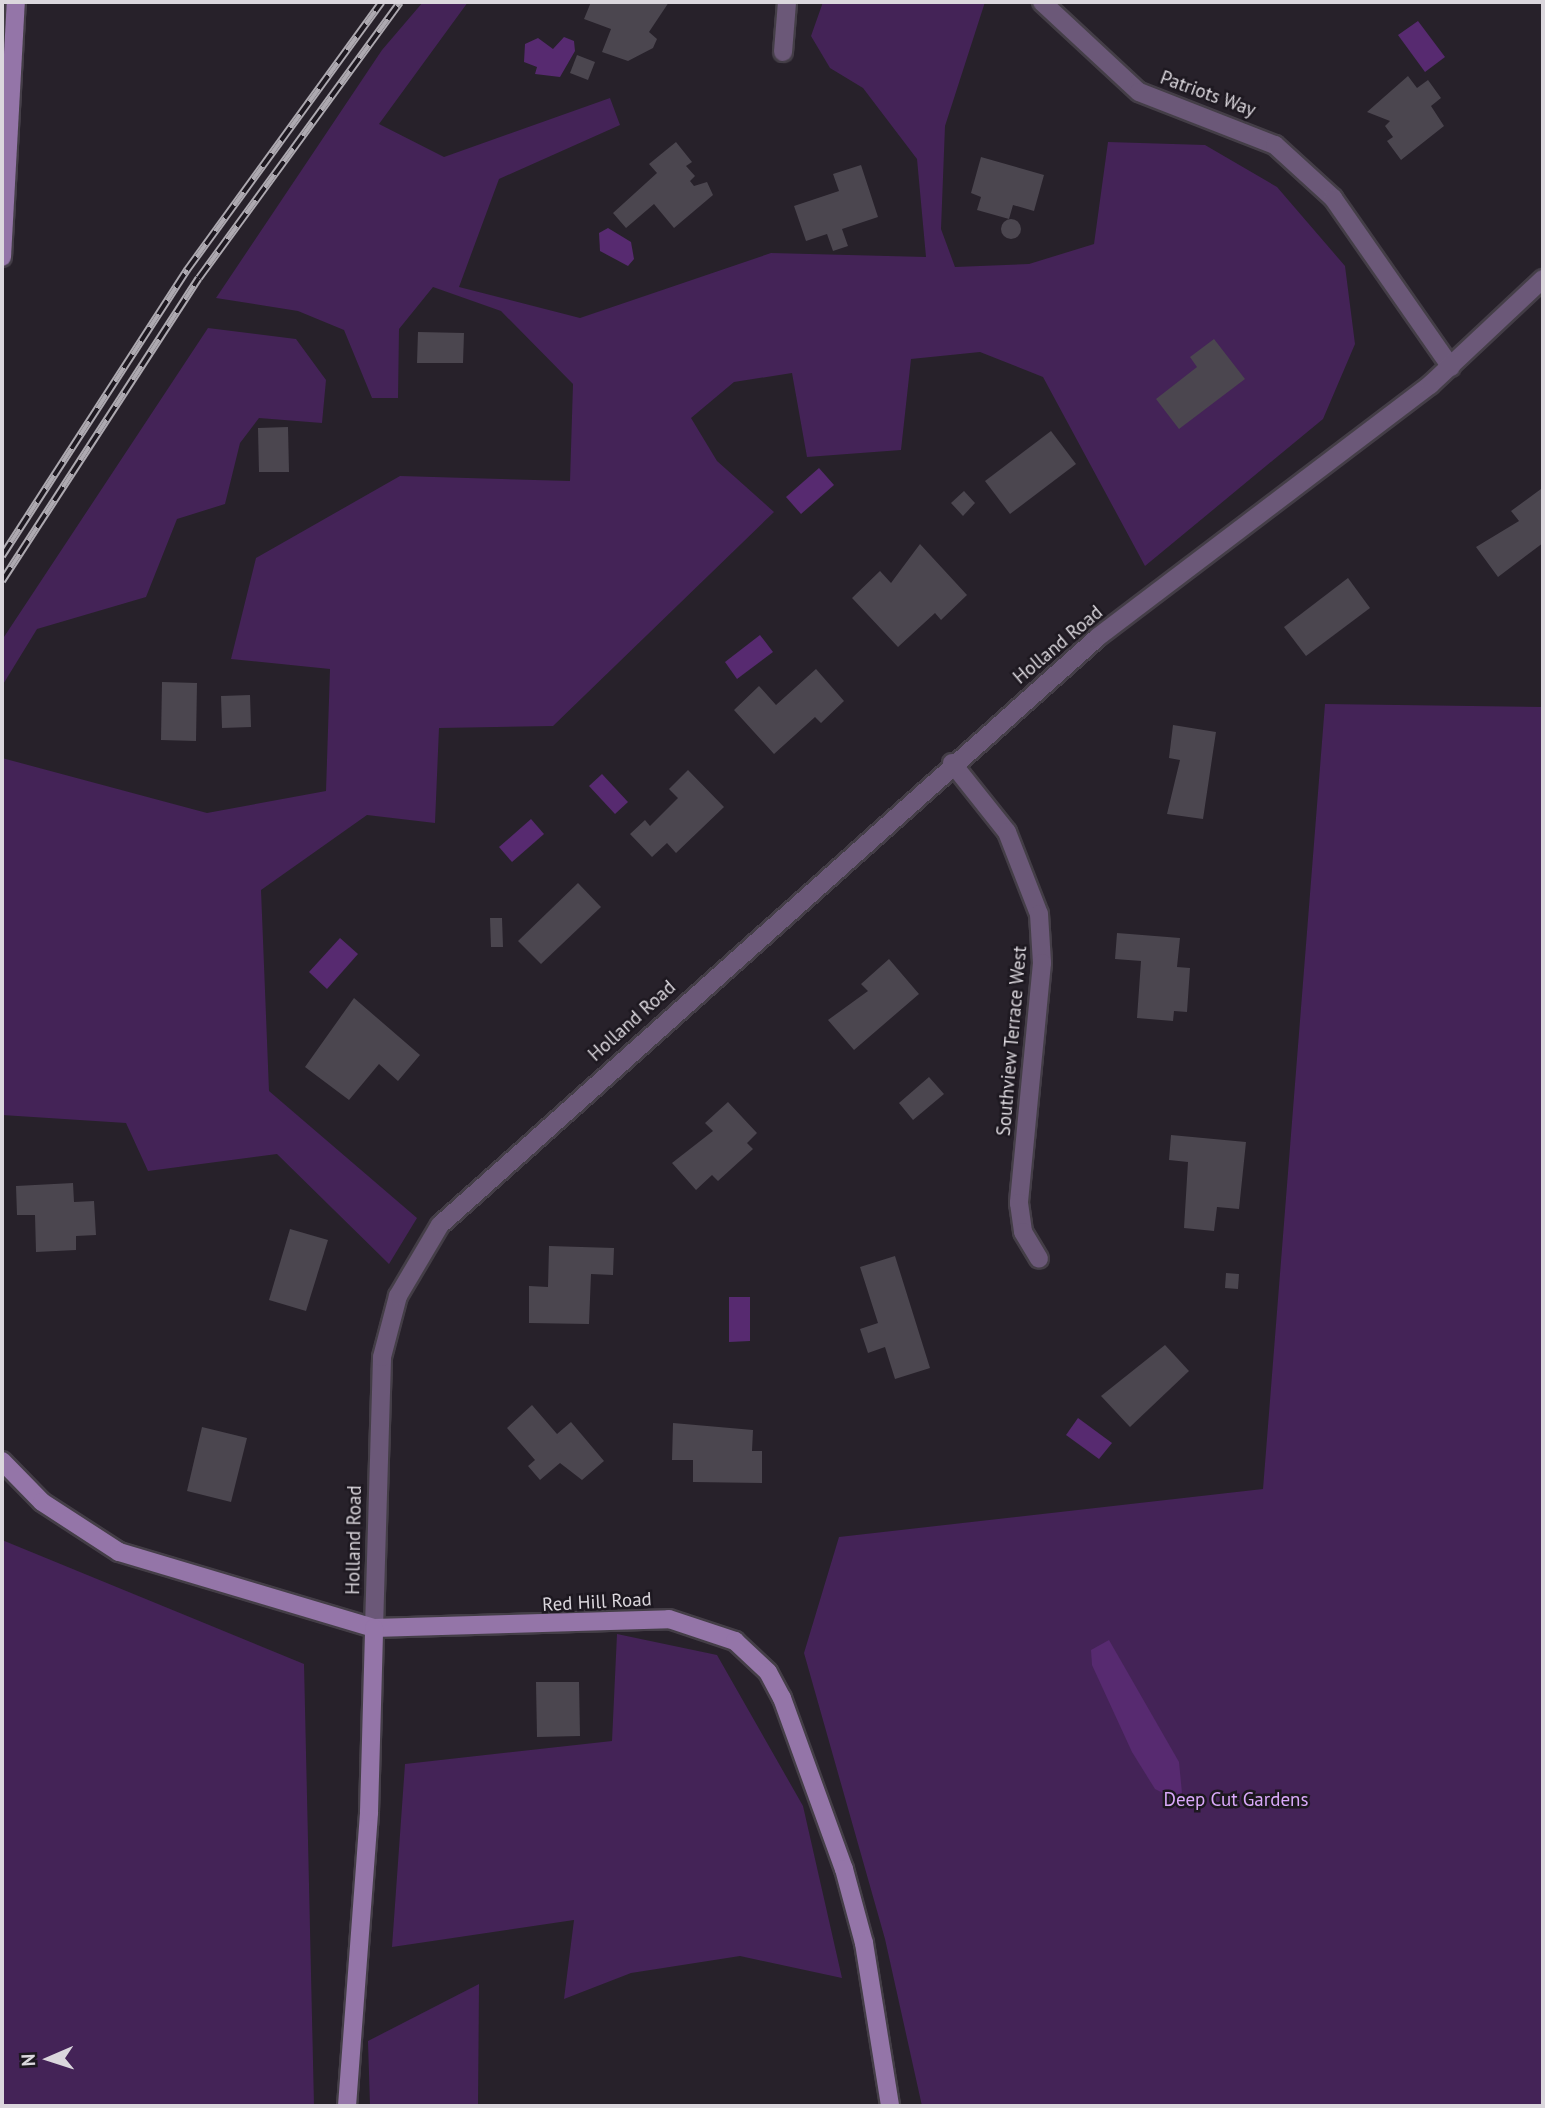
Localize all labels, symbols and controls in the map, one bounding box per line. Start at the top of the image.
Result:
street label: Patriots Way [1157,66,1259,122]
street label: Holland Road [1009,601,1107,689]
street label: Southview Terrace West [992,944,1032,1138]
street label: Holland Road [584,976,680,1066]
street label: Holland Road [342,1485,366,1595]
street label: Red Hill Road [542,1588,652,1616]
park label: Deep Cut Gardens [1164,1789,1308,1811]
north arrow [14,2024,84,2094]
text: N [16,2053,40,2067]

